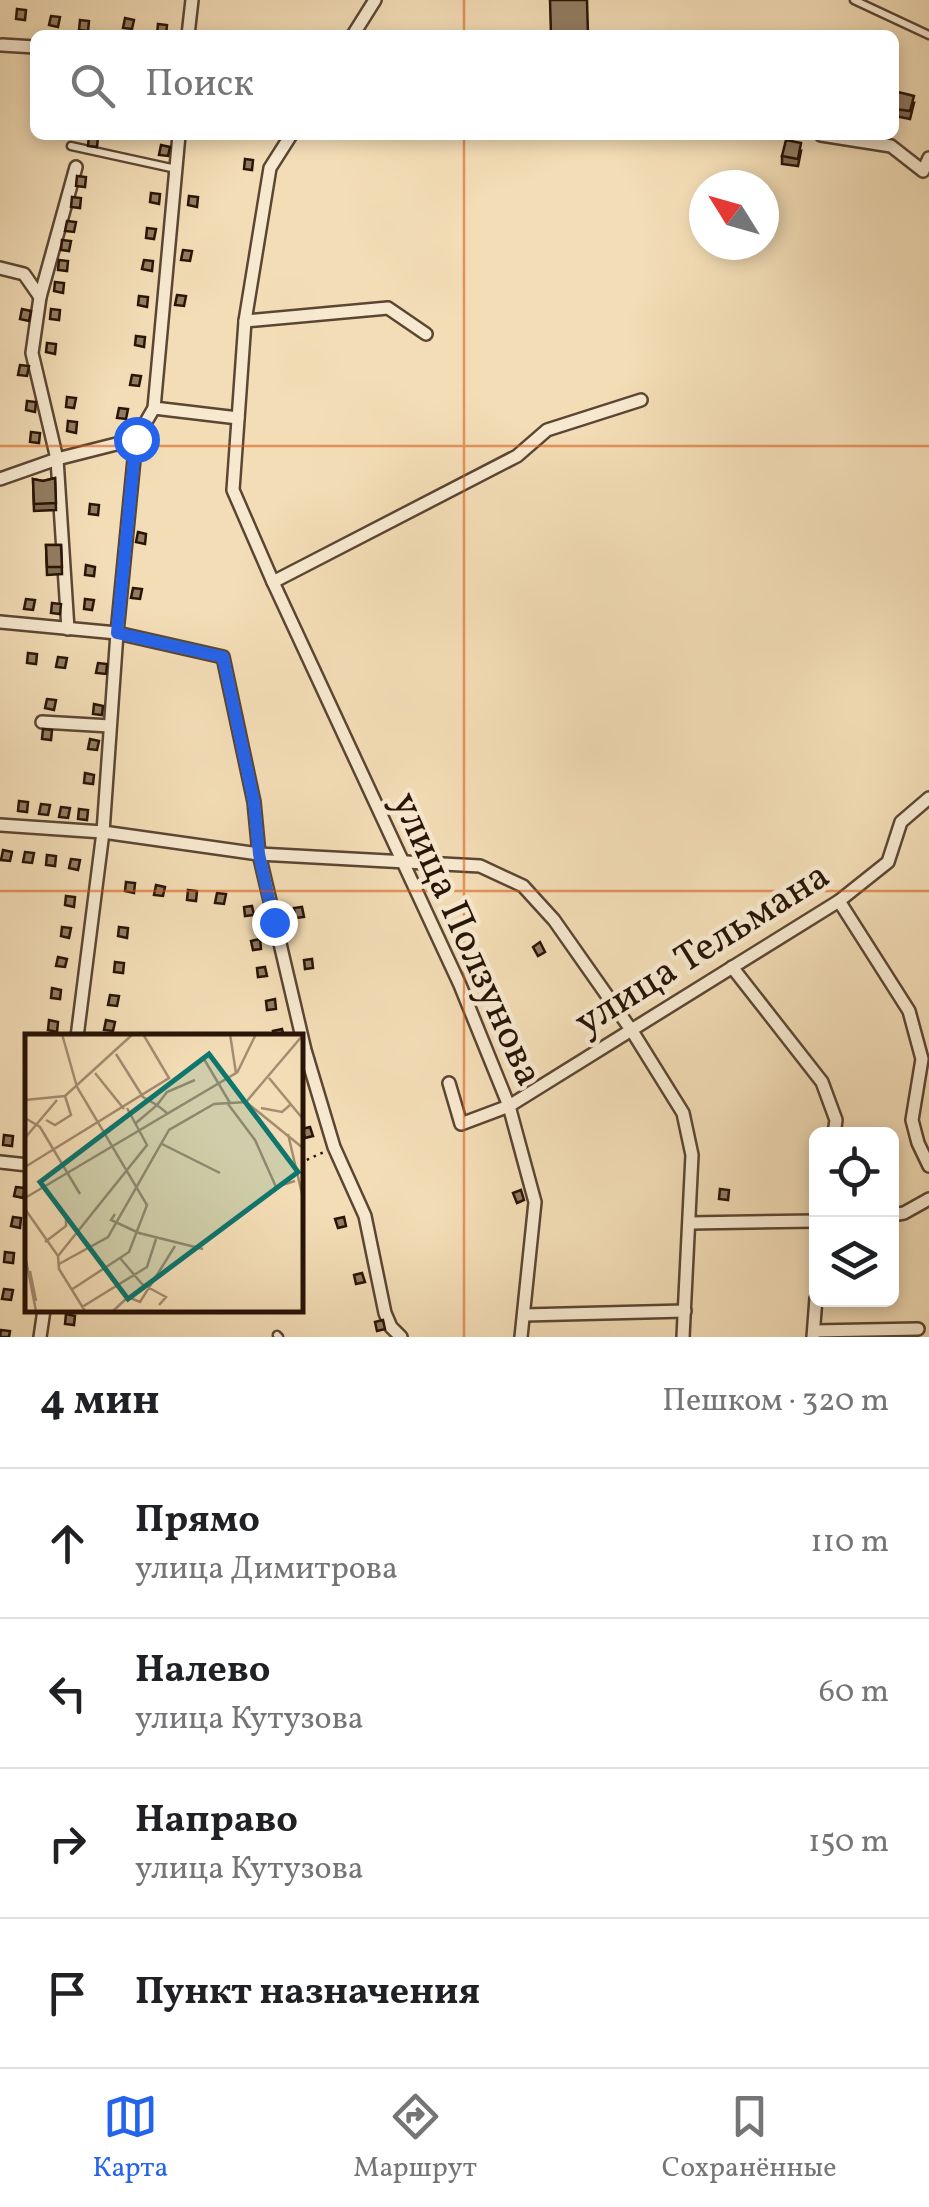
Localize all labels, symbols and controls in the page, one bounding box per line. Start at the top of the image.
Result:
search box [30,30,899,140]
icon: search [65,58,120,113]
text: Поиск [145,59,254,112]
north arrow [689,170,779,260]
route start [114,417,160,463]
street label: улица Ползунова [375,784,555,1095]
street label: улица Тельмана [565,849,842,1051]
route end [252,900,298,946]
inset map [25,1034,302,1312]
map controls [809,1127,899,1307]
button: locate [809,1127,899,1217]
button: layers [809,1217,899,1307]
text: 4 мин [40,1373,160,1432]
text: Пешком · 320 m [662,1380,889,1424]
text: Прямо [135,1495,260,1548]
icon: ahead [40,1516,95,1571]
text: 110 m [810,1521,889,1565]
text: улица Димитрова [135,1548,398,1592]
text: Налево [135,1645,271,1698]
icon: left [40,1666,95,1721]
text: 60 m [819,1671,889,1715]
text: улица Кутузова [135,1698,364,1742]
text: Направо [135,1795,298,1848]
icon: right [40,1816,95,1871]
text: 150 m [808,1821,889,1865]
text: улица Кутузова [135,1848,364,1892]
icon: arrive [40,1966,95,2021]
text: Пункт назначения [135,1967,480,2020]
tab: Карта [92,2089,168,2188]
tab: Маршрут [353,2089,477,2188]
tab: Сохранённые [662,2089,837,2188]

